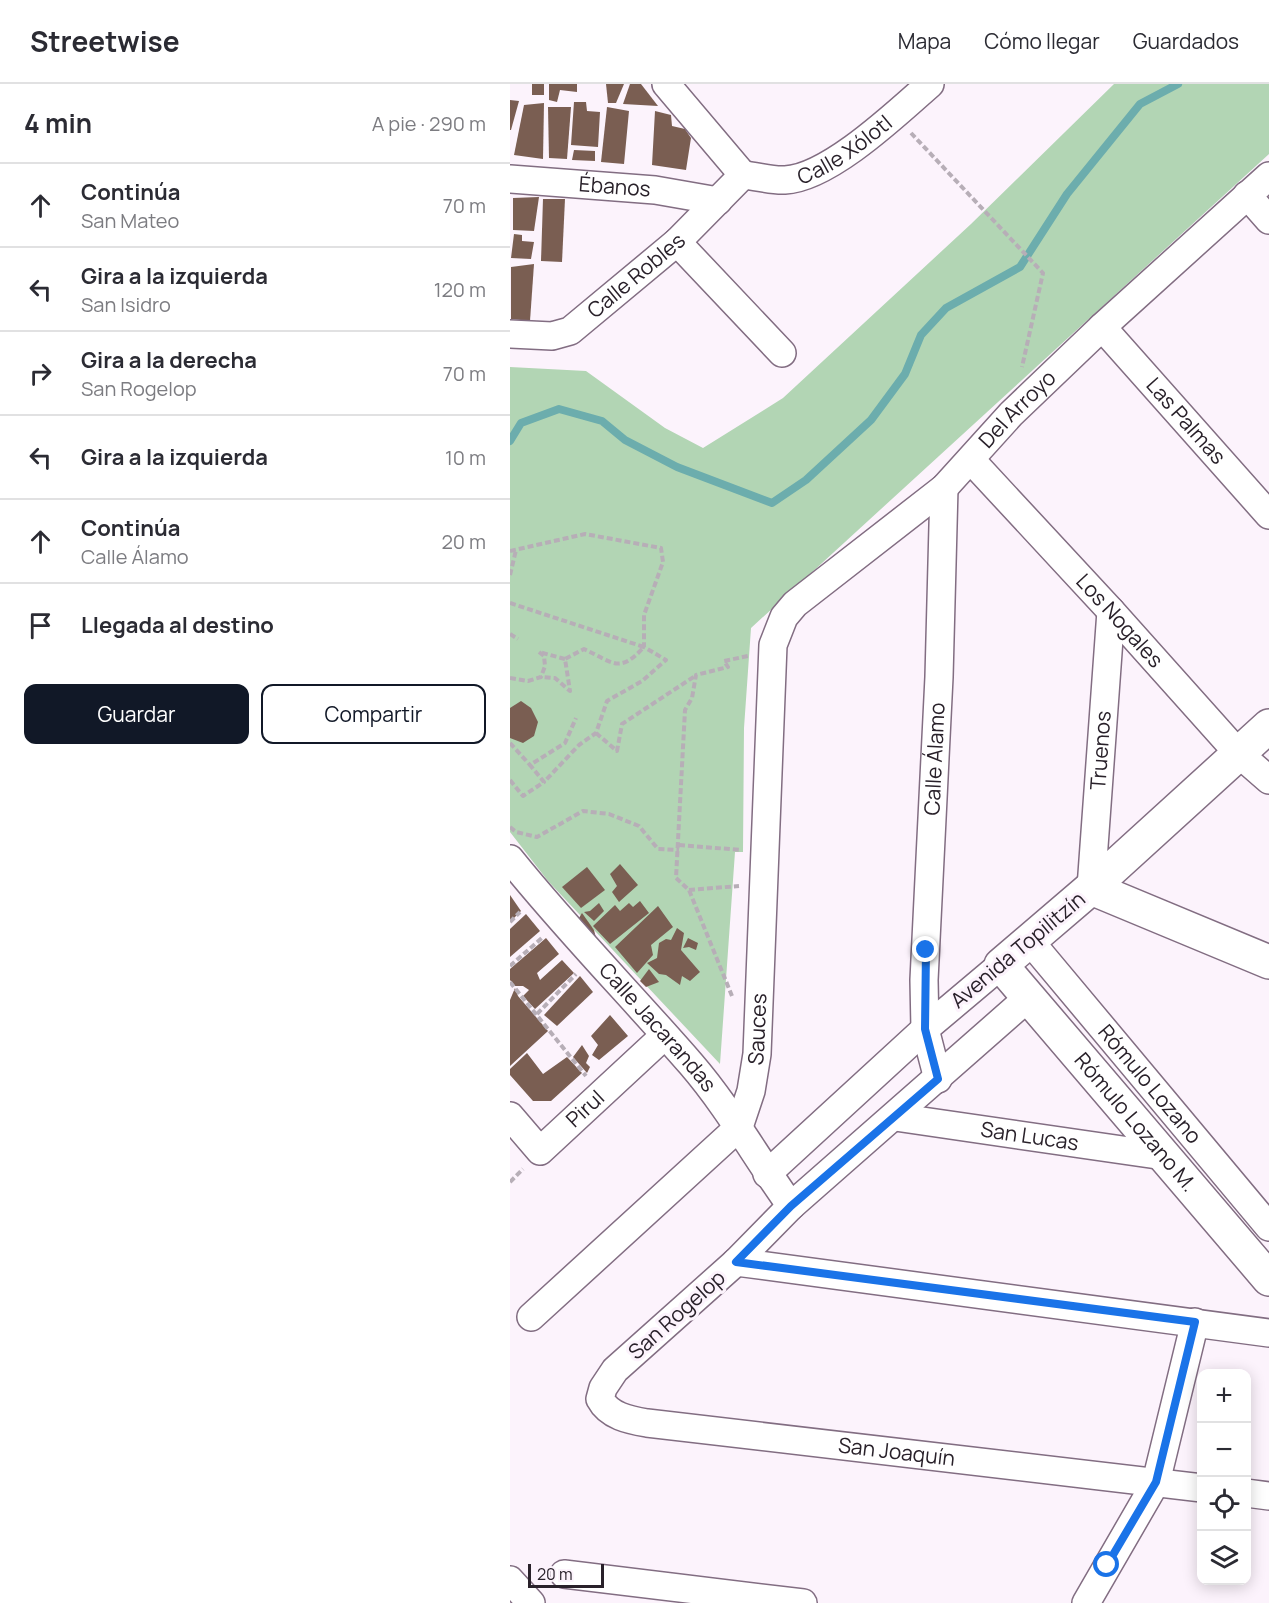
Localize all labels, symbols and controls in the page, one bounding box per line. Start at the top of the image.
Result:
text: Streetwise [30,22,180,60]
text: Mapa [898,27,951,55]
text: Cómo llegar [984,27,1100,55]
text: Guardados [1133,27,1239,55]
text: 4 min [24,105,92,141]
street label: Calle Xólotl [793,108,898,190]
text: A pie · 290 m [372,110,486,137]
street label: Ébanos [578,169,652,203]
text: Continúa [81,177,181,207]
icon: ahead [24,189,57,222]
text: 70 m [443,192,486,219]
text: San Mateo [81,207,179,234]
street label: Calle Robles [581,227,691,324]
text: Gira a la izquierda [81,261,268,291]
icon: left [24,273,57,306]
text: 120 m [434,276,486,303]
text: San Isidro [81,291,171,318]
text: Gira a la derecha [81,345,257,375]
icon: right [24,357,57,390]
text: 70 m [443,360,486,387]
street label: Del Arroyo [972,364,1061,454]
street label: Las Palmas [1140,371,1232,470]
text: San Rogelop [81,375,197,402]
icon: left [24,441,57,474]
text: Gira a la izquierda [81,442,268,472]
text: 10 m [445,444,486,471]
text: Continúa [81,513,181,543]
icon: ahead [24,525,57,558]
text: 20 m [441,528,486,555]
text: Calle Álamo [81,543,189,570]
street label: Los Nogales [1070,567,1170,673]
icon: arrive [24,609,57,642]
text: Llegada al destino [81,610,274,640]
button: Guardar [24,684,249,744]
button: Compartir [261,684,486,744]
street label: Calle Álamo [917,702,951,816]
street label: Truenos [1083,710,1117,791]
street label: Avenida Topilitzín [944,885,1091,1014]
route end [912,936,938,962]
street label: Calle Jacarandas [593,956,723,1097]
street label: Sauces [740,993,772,1067]
street label: Rómulo Lozano [1092,1018,1208,1149]
street label: Rómulo Lozano M. [1069,1046,1203,1197]
street label: Pirul [560,1083,610,1133]
street label: San Lucas [979,1115,1081,1156]
street label: San Rogelop [622,1263,731,1365]
map controls [1197,1369,1251,1585]
button: + [1197,1369,1251,1423]
button: − [1197,1423,1251,1477]
street label: San Joaquín [837,1431,957,1472]
button: locate [1197,1477,1251,1531]
button: layers [1197,1531,1251,1585]
route start [1093,1551,1119,1577]
scale bar [528,1561,604,1588]
text: 20 m [537,1563,573,1585]

